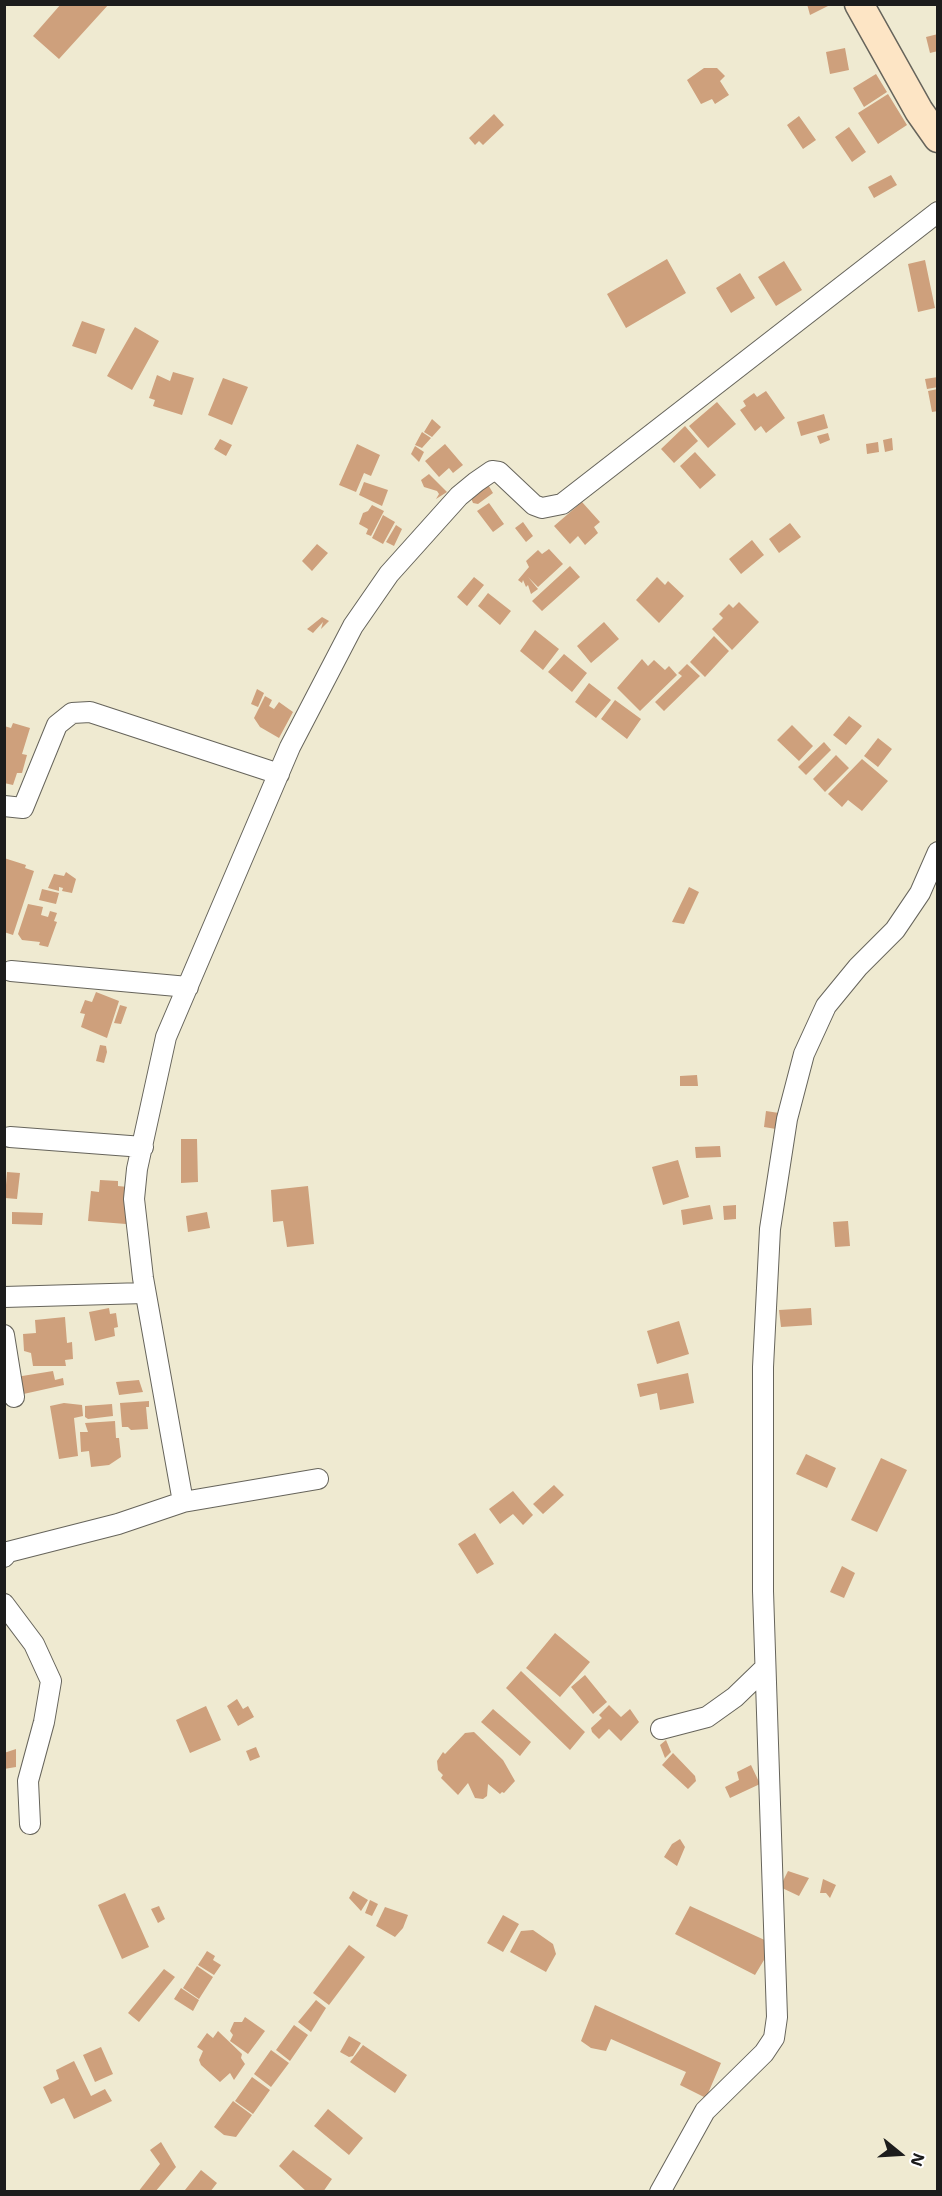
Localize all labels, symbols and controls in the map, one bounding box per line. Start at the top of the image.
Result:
north arrow [870,2124,930,2184]
text: N [906,2150,930,2169]

